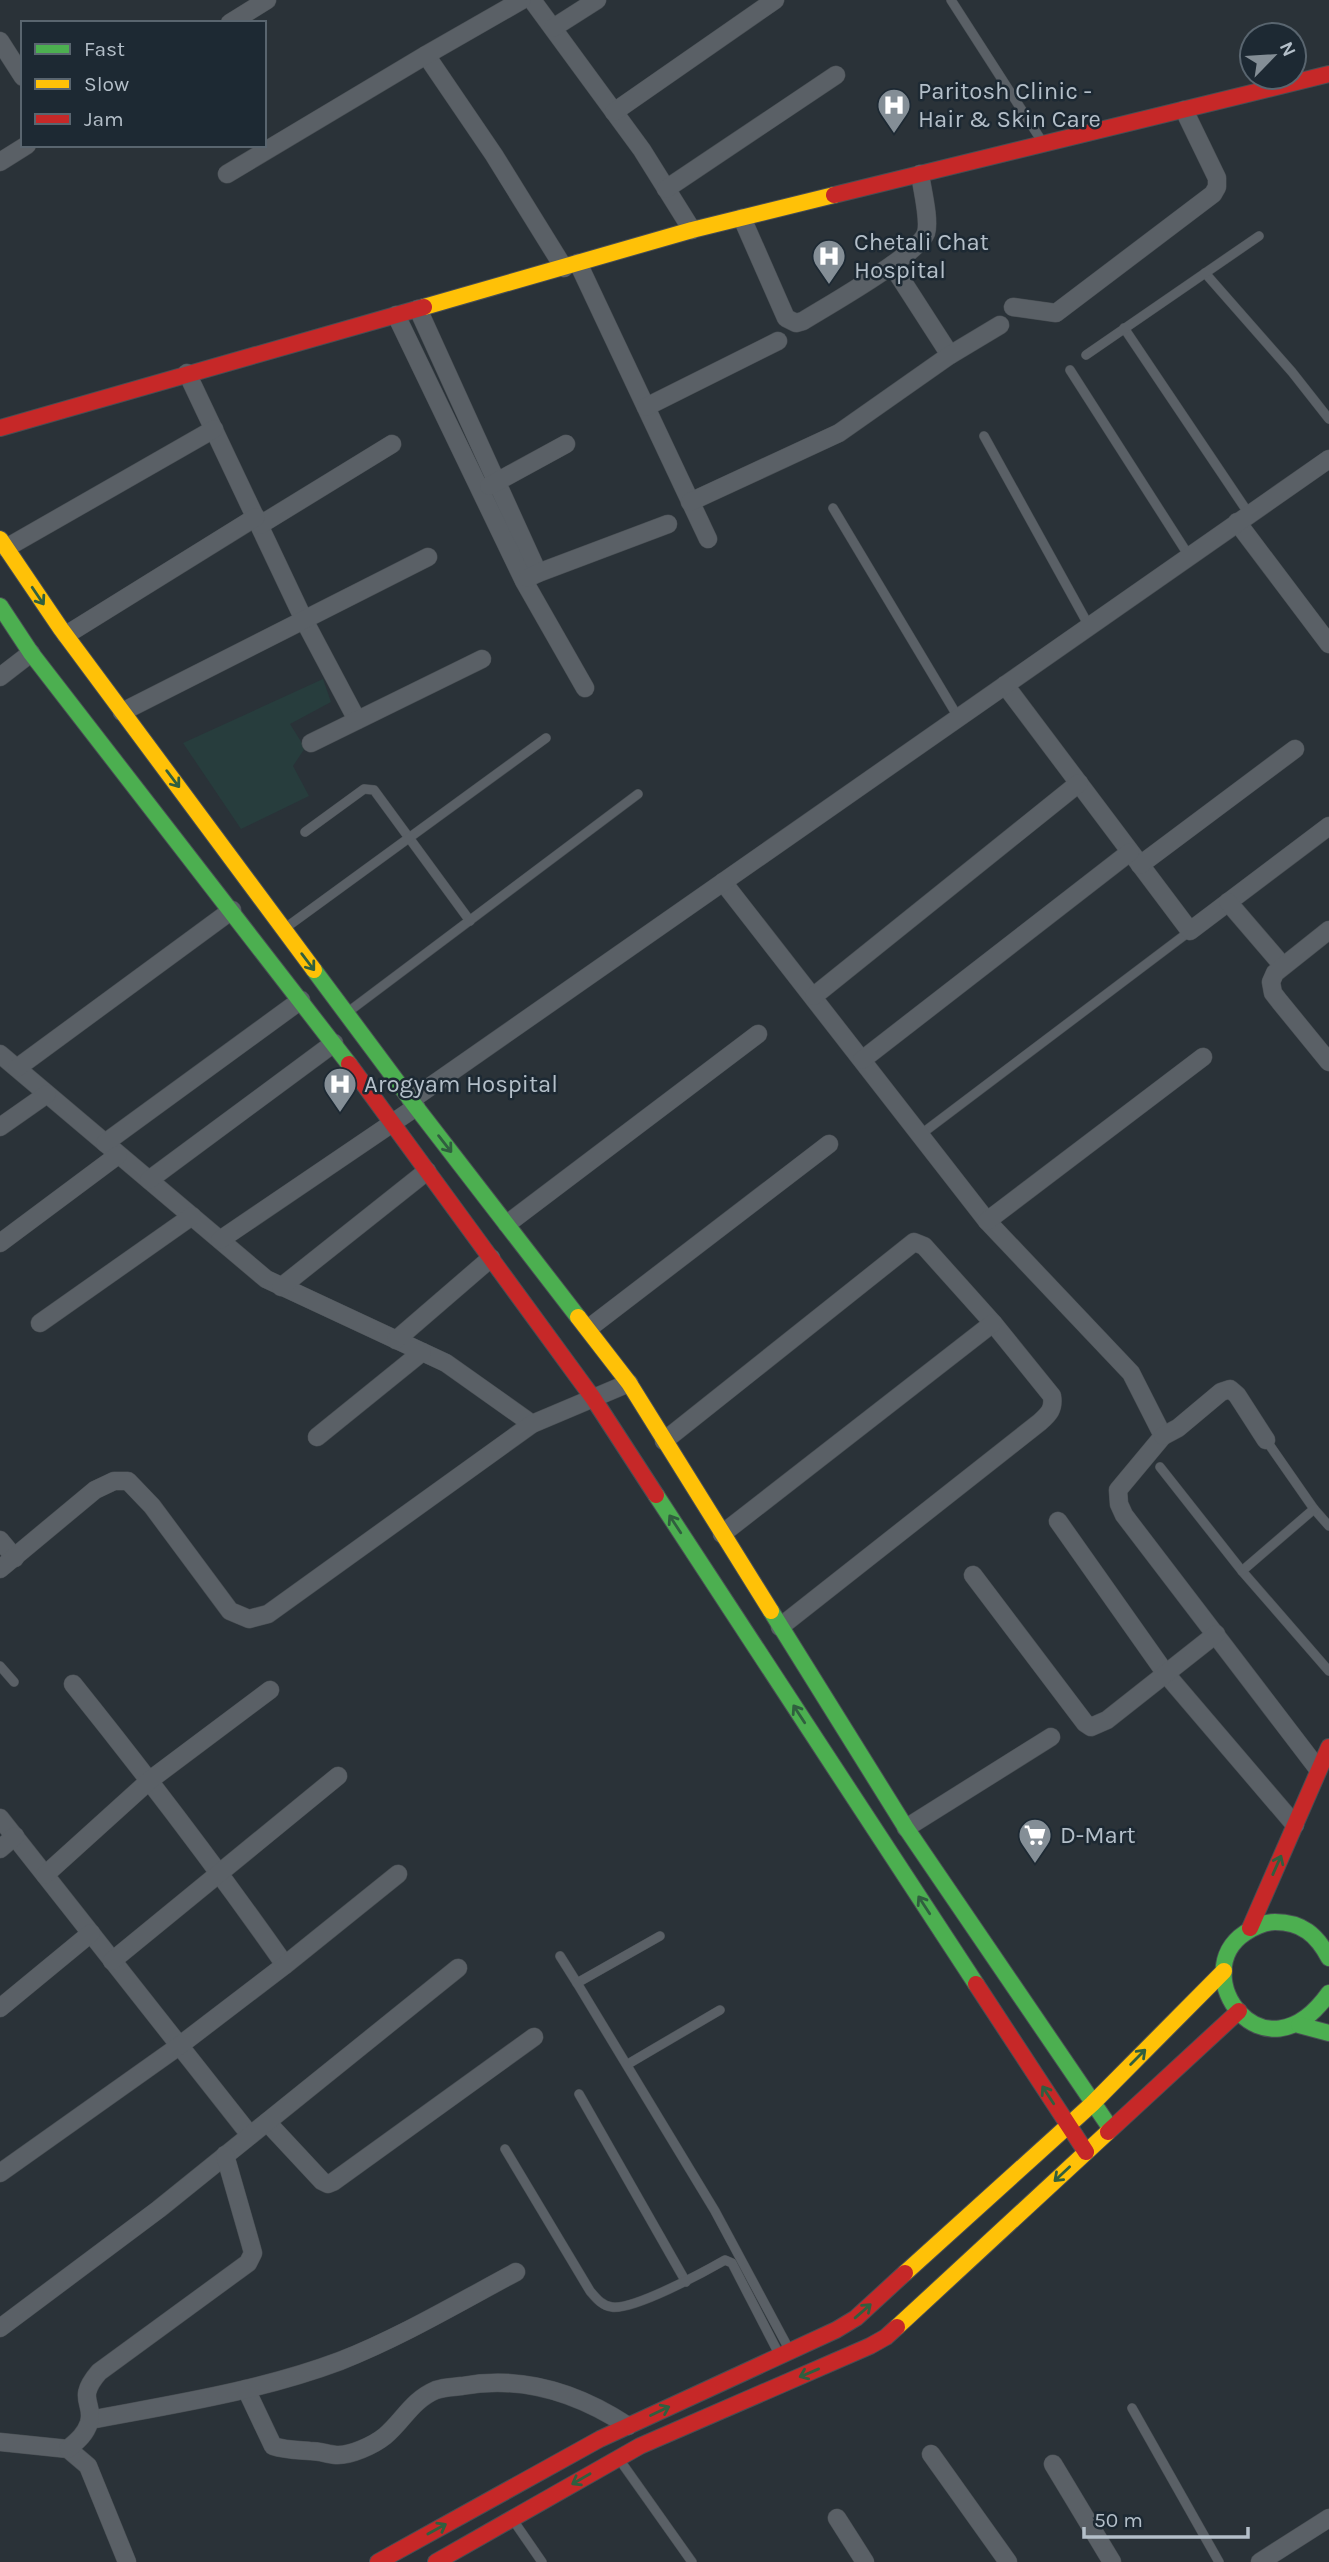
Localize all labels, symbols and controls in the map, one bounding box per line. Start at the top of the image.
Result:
legend [21,21,266,147]
north arrow [1238,21,1308,91]
text: Fast [84,37,125,61]
text: N [1275,38,1300,60]
text: Slow [84,72,129,96]
place label: Paritosh Clinic - Hair & Skin Care [918,77,1101,133]
hospital icon: Paritosh Clinic - Hair & Skin Care [875,86,913,135]
text: Jam [84,107,124,131]
place label: Chetali Chat Hospital [854,228,989,284]
hospital icon: Chetali Chat Hospital [810,237,848,286]
one-way arrow [32,585,46,605]
one-way arrow [165,770,180,788]
one-way arrow [301,952,315,971]
hospital icon: Arogyam Hospital [321,1065,359,1114]
place label: Arogyam Hospital [364,1070,558,1098]
one-way arrow [437,1134,452,1153]
one-way arrow [668,1515,682,1534]
one-way arrow [792,1705,806,1725]
supermarket icon: D-Mart [1016,1816,1054,1865]
place label: D-Mart [1060,1821,1135,1849]
one-way arrow [1271,1855,1284,1877]
one-way arrow [916,1896,931,1915]
one-way arrow [1130,2048,1147,2065]
one-way arrow [1041,2086,1055,2106]
one-way arrow [1053,2166,1071,2182]
one-way arrow [854,2303,872,2319]
one-way arrow [798,2367,820,2380]
one-way arrow [649,2404,670,2418]
one-way arrow [571,2472,591,2486]
scale bar [1084,2496,1248,2540]
text: 50 m [1094,2508,1143,2532]
one-way arrow [427,2522,447,2536]

